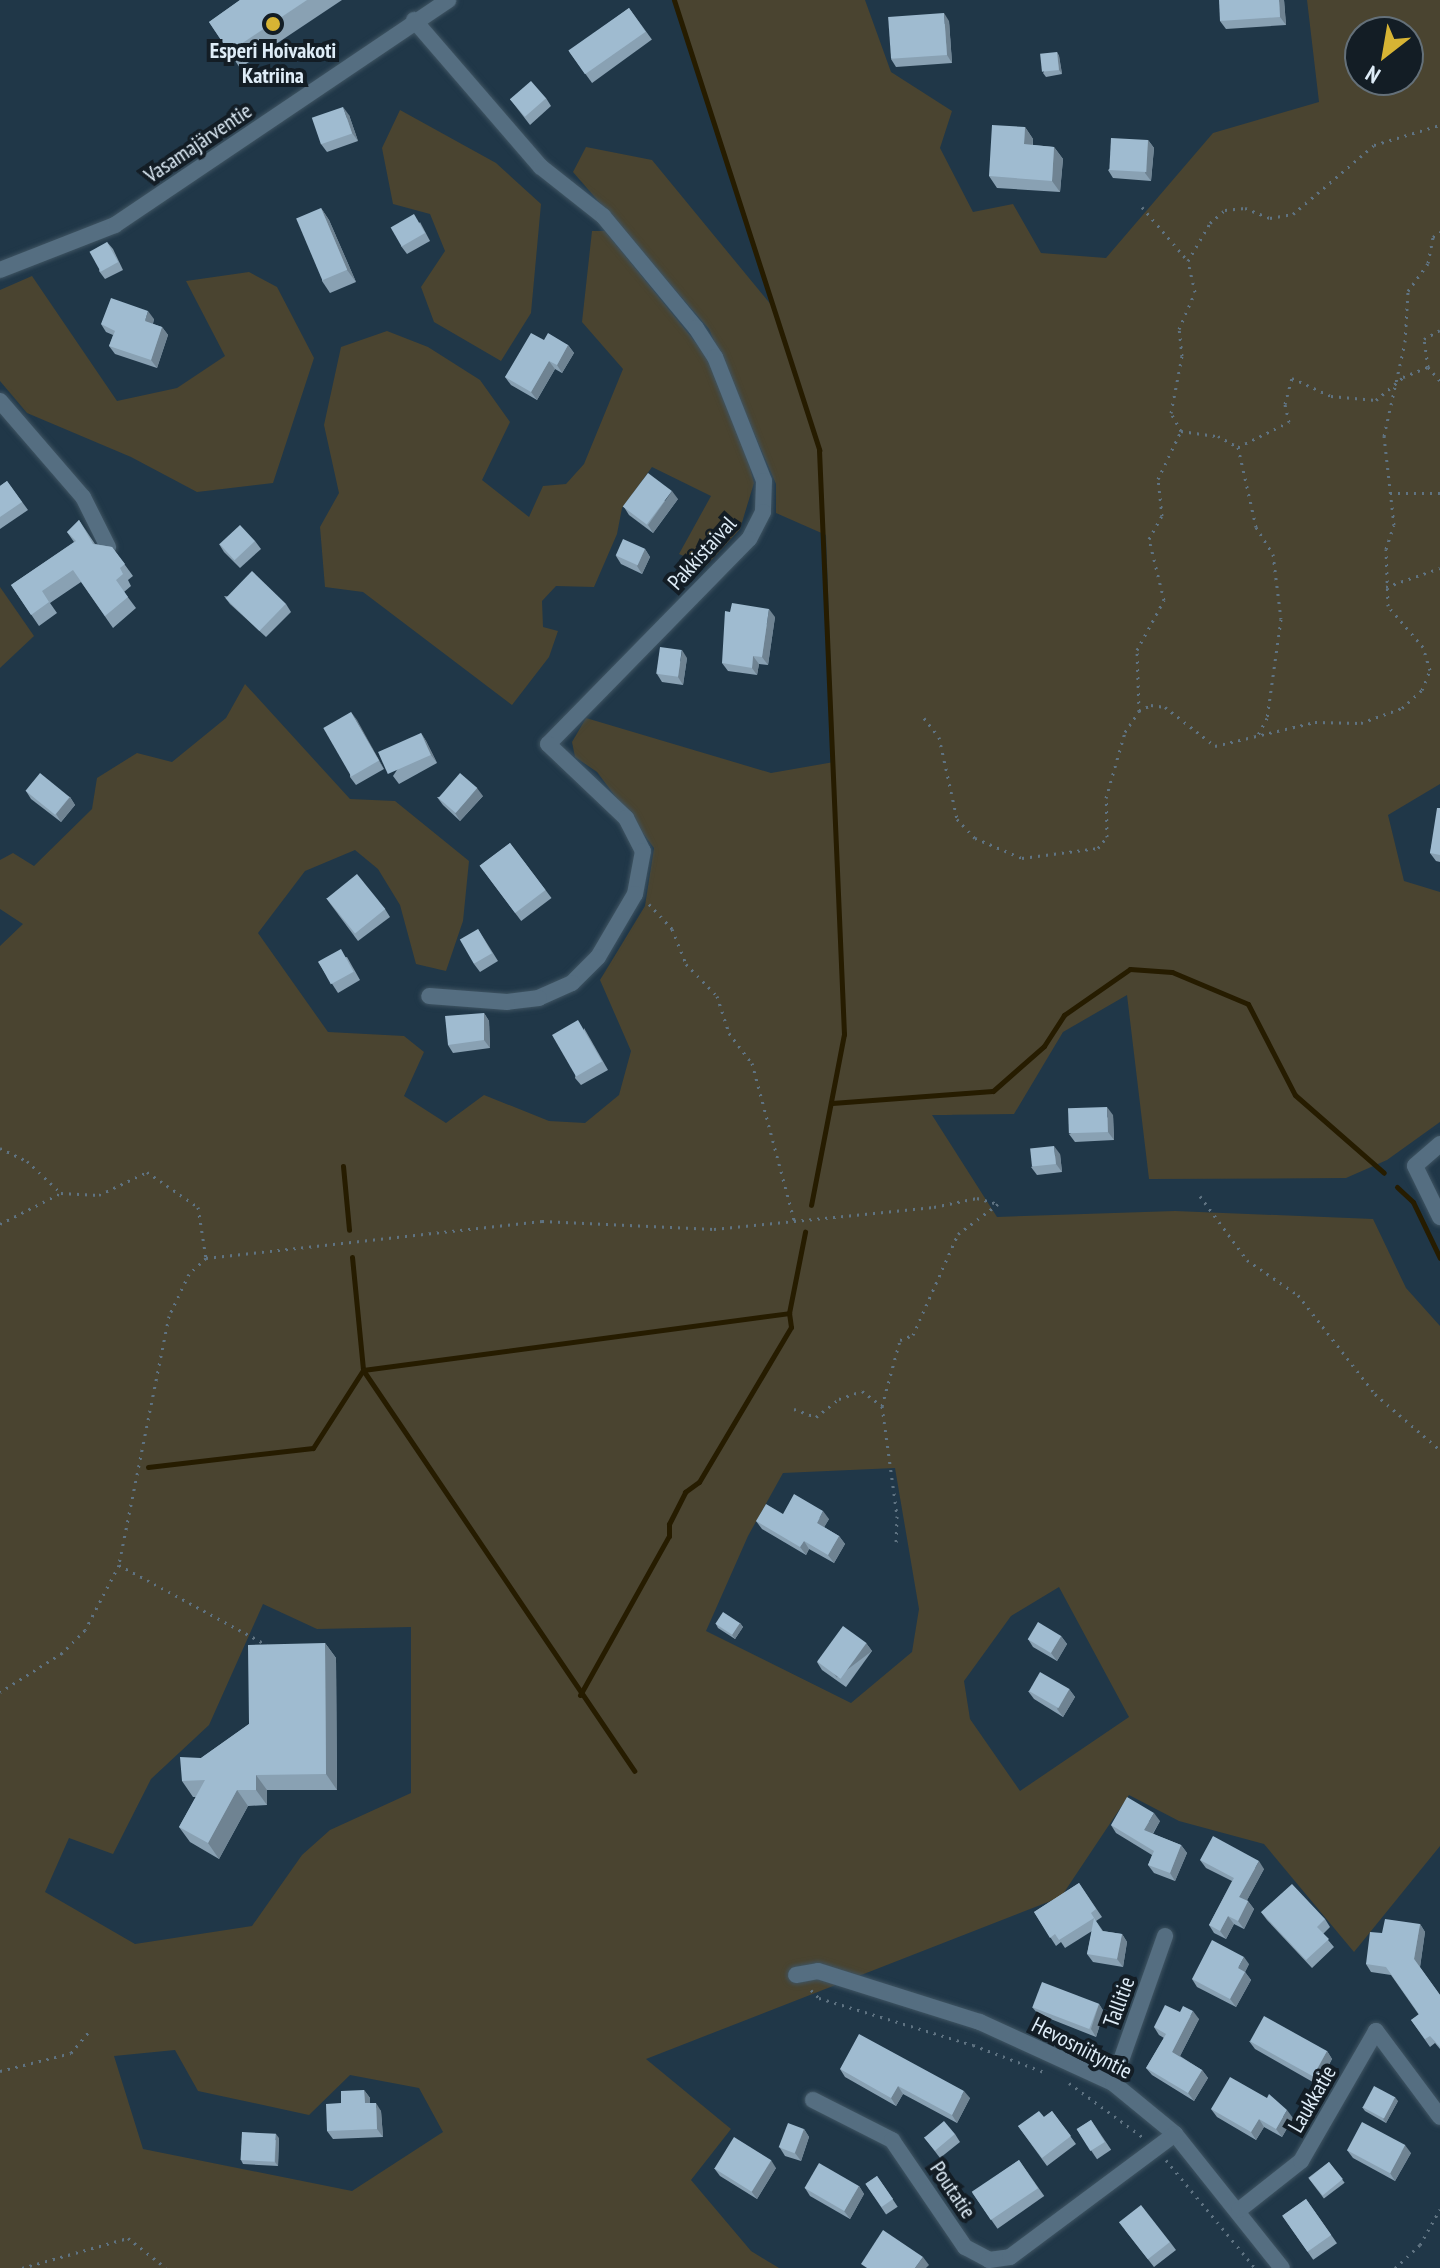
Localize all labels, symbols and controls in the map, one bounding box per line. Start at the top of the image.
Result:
marker: Esperi Hoivakoti Katriina [264,15,282,33]
north arrow [1344,16,1424,96]
place label: Esperi Hoivakoti Katriina [210,37,336,88]
text: N [1360,60,1385,90]
street label: Vasamajärventie [139,97,257,189]
street label: Pakkistaival [662,511,742,595]
street label: Tallitie [1098,1973,1140,2031]
street label: Hevosniityntie [1027,2012,1137,2084]
street label: Laukkatie [1282,2061,1342,2137]
street label: Poutatie [924,2156,982,2224]

